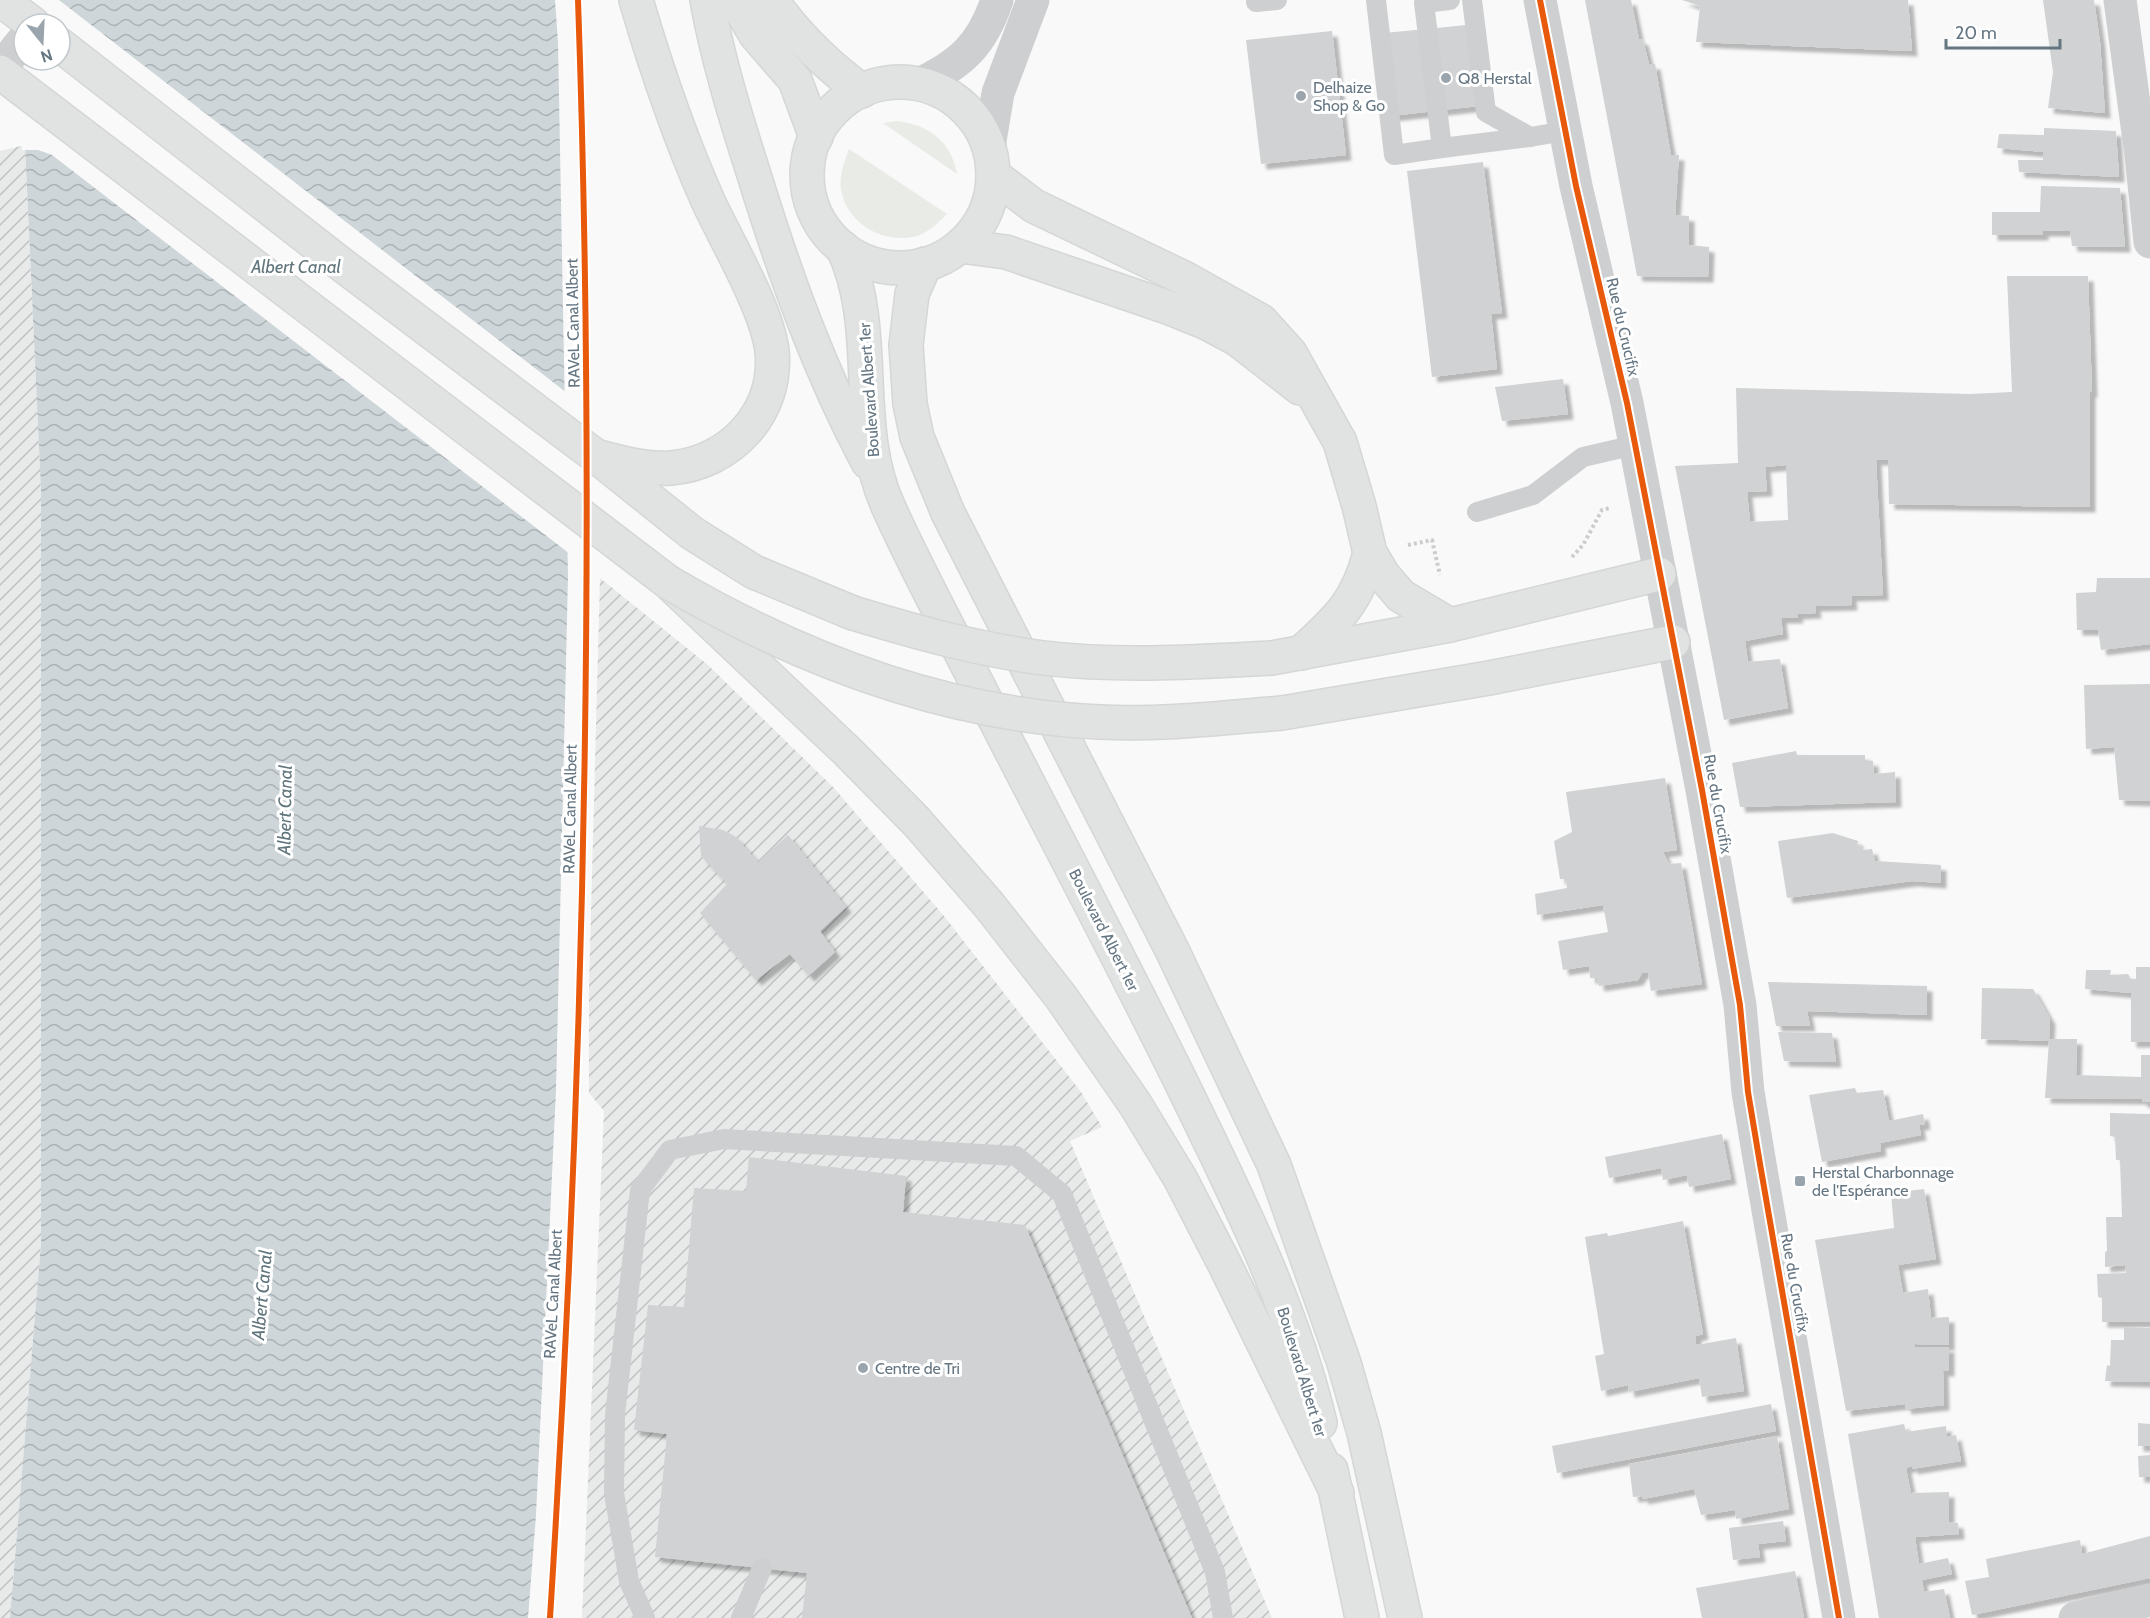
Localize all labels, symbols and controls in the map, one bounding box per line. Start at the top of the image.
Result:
north arrow [12,12,72,72]
scale bar [1946,12,2060,50]
text: 20 m [1955,22,1997,44]
text: N [38,45,55,67]
place label: Q8 Herstal [1458,69,1532,88]
marker: Q8 Herstal [1439,71,1453,85]
place label: Delhaize Shop & Go [1313,78,1385,115]
marker: Delhaize Shop & Go [1294,89,1308,103]
water label: Albert Canal [250,256,342,278]
street label: RAVeL Canal Albert [562,257,584,388]
street label: Rue du Crucifix [1602,276,1644,379]
street label: Boulevard Albert 1er [855,321,883,458]
street label: RAVeL Canal Albert [559,743,581,874]
street label: Rue du Crucifix [1700,753,1736,856]
water label: Albert Canal [273,764,297,856]
street label: Boulevard Albert 1er [1065,866,1143,995]
place label: Herstal Charbonnage de l'Espérance [1812,1163,1954,1200]
marker: Herstal Charbonnage de l'Espérance [1793,1174,1807,1188]
street label: RAVeL Canal Albert [540,1228,566,1359]
street label: Rue du Crucifix [1777,1232,1813,1335]
water label: Albert Canal [247,1249,277,1342]
street label: Boulevard Albert 1er [1273,1305,1331,1440]
place label: Centre de Tri [875,1359,960,1378]
marker: Centre de Tri [856,1361,870,1375]

